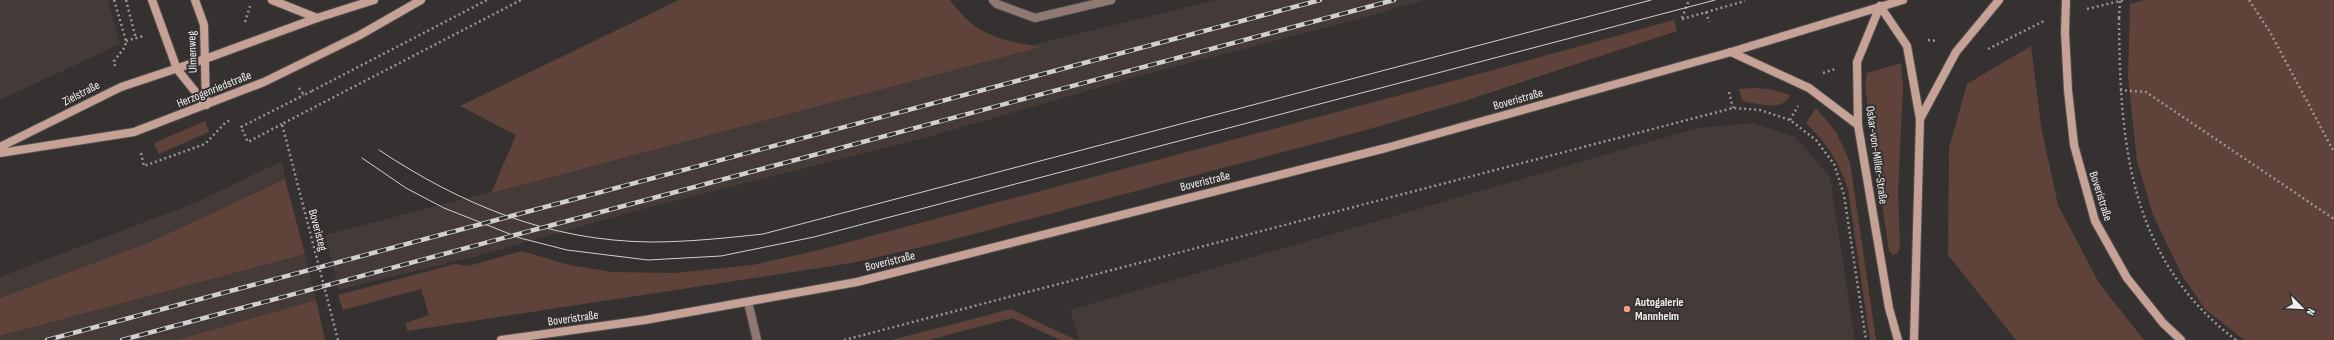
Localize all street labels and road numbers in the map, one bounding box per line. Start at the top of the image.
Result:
street label: Ulmenweg [184,30,201,73]
street label: Herzogenriedstraße [175,68,254,111]
street label: Zielstraße [60,78,103,109]
street label: Boveristraße [1492,85,1545,114]
street label: Oskar-von-Miller-Straße [1862,105,1891,205]
street label: Boveristraße [1179,168,1232,195]
street label: Boveristraße [2086,170,2116,223]
street label: Boveristeg [305,208,330,253]
street label: Boveristraße [864,248,917,275]
street label: Boveristraße [547,307,600,329]

